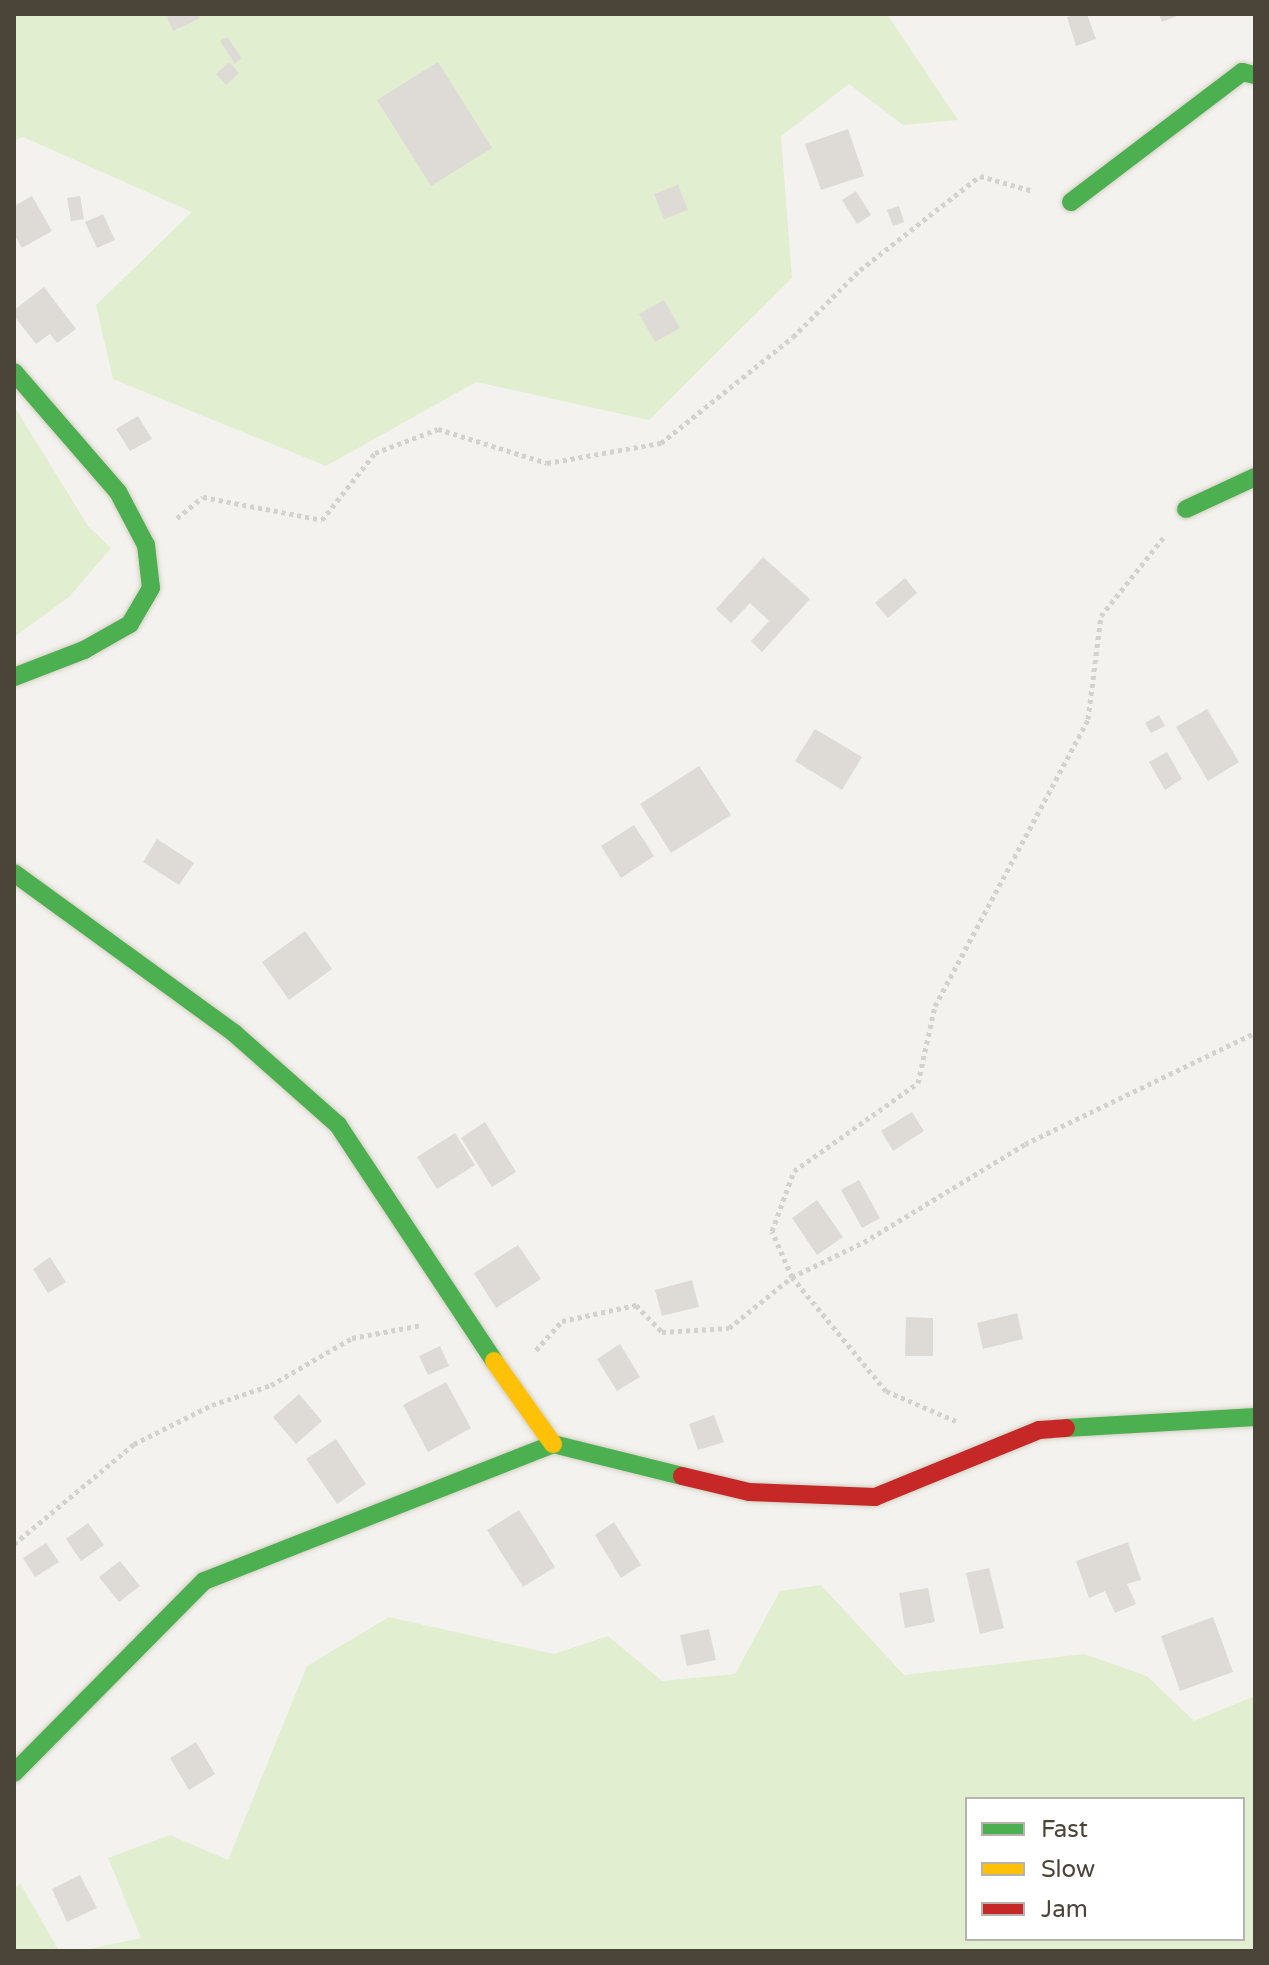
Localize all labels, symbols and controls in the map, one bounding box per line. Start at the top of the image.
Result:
legend [965,1797,1245,1941]
text: Fast [1041,1815,1088,1844]
text: Slow [1041,1855,1095,1884]
text: Jam [1041,1895,1088,1924]

